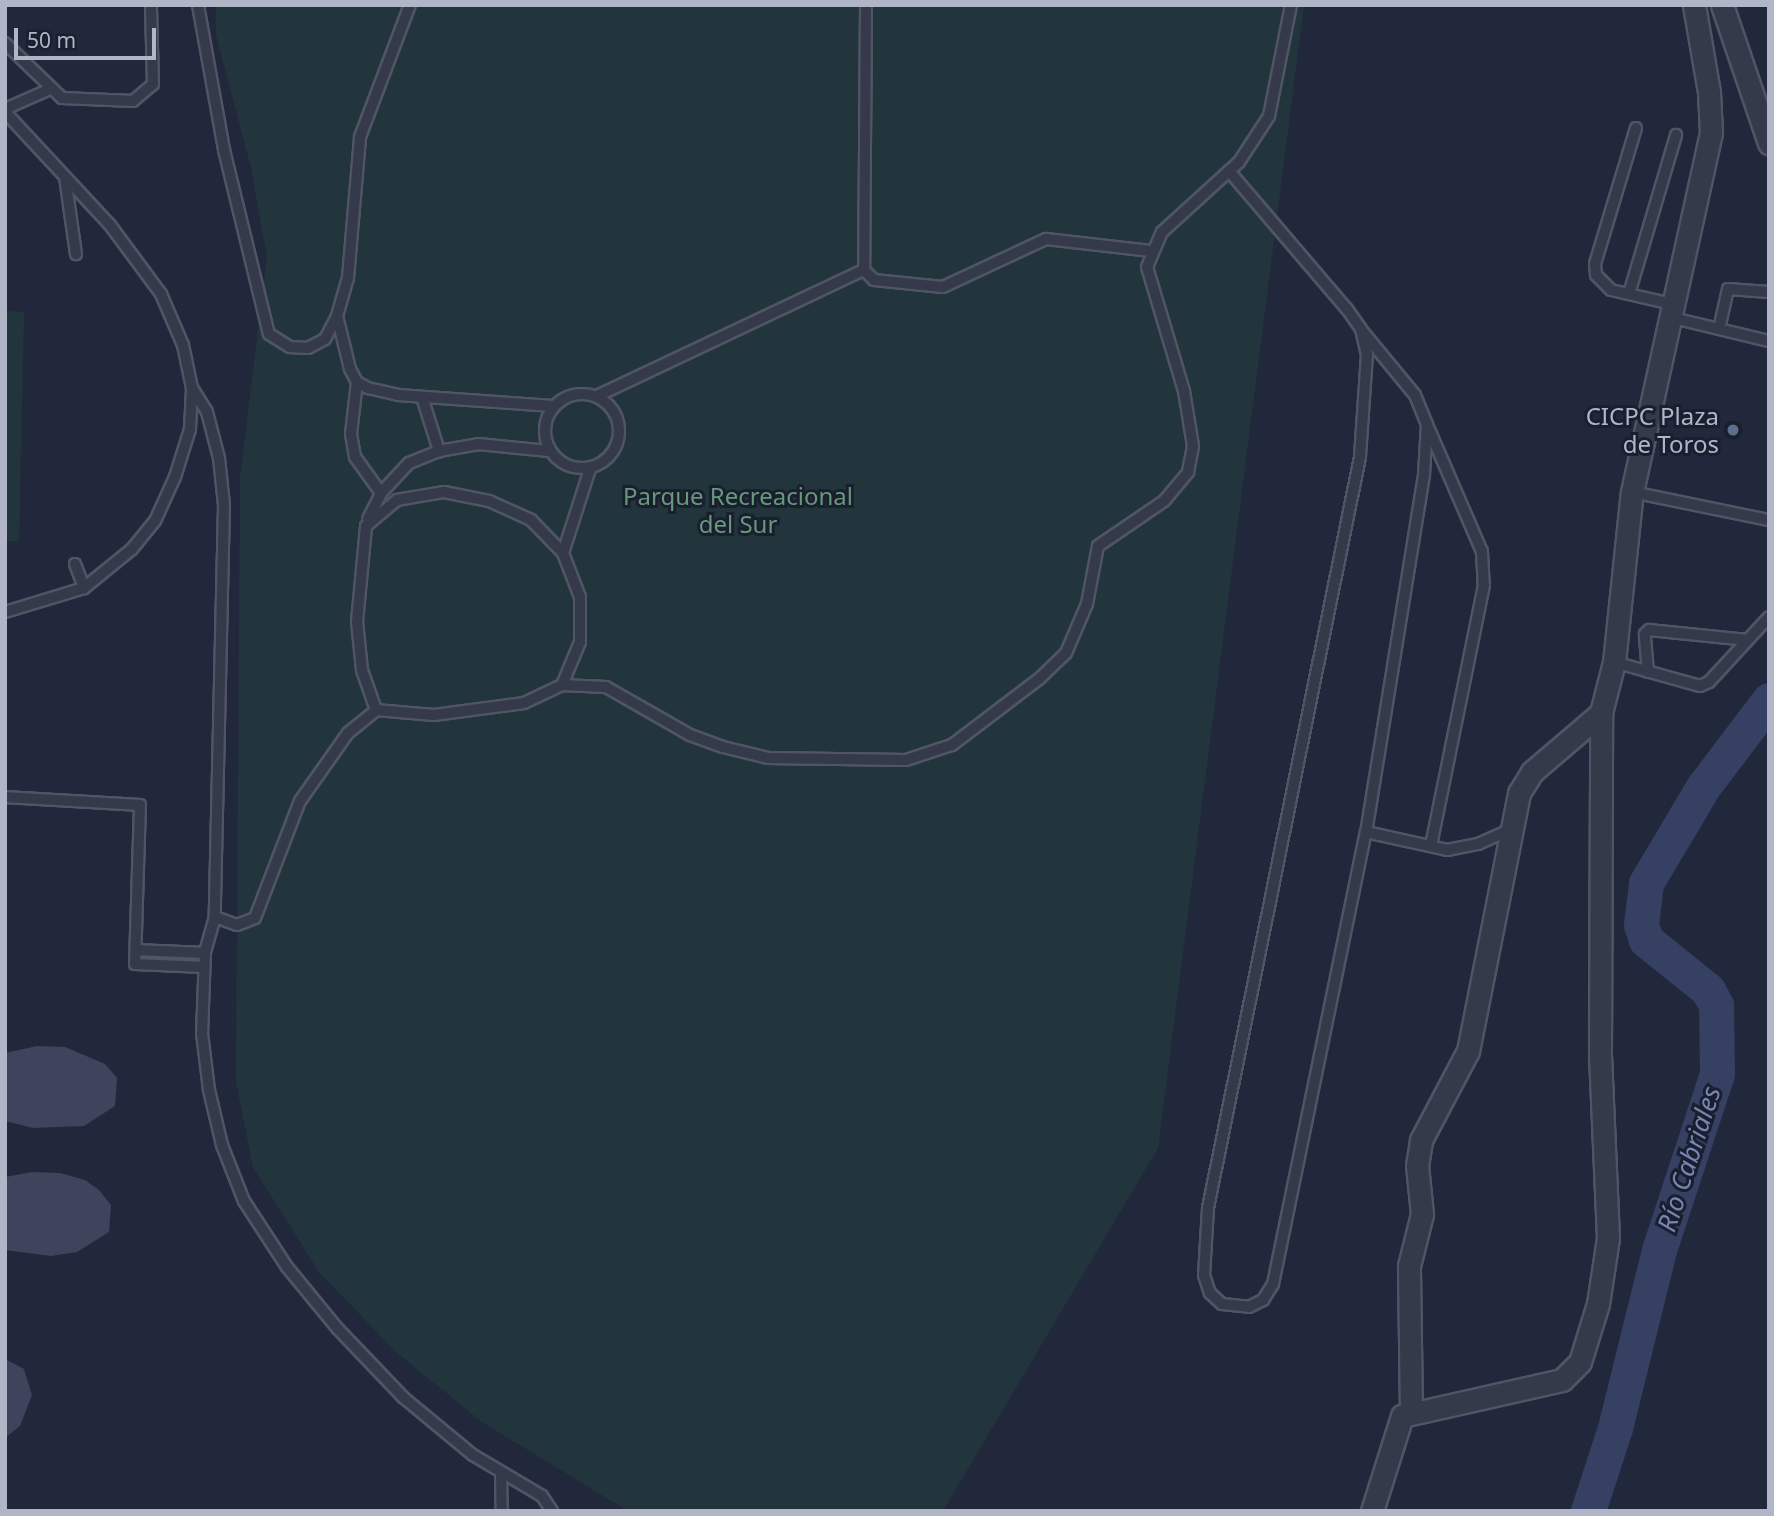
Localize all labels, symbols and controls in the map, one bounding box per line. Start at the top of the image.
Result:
scale bar [18,14,159,58]
text: 50 m [27,26,76,54]
place label: CICPC Plaza de Toros [1586,402,1719,458]
marker: CICPC Plaza de Toros [1725,422,1741,438]
park label: Parque Recreacional del Sur [623,482,853,538]
water label: Río Cabriales [1651,1082,1727,1236]

